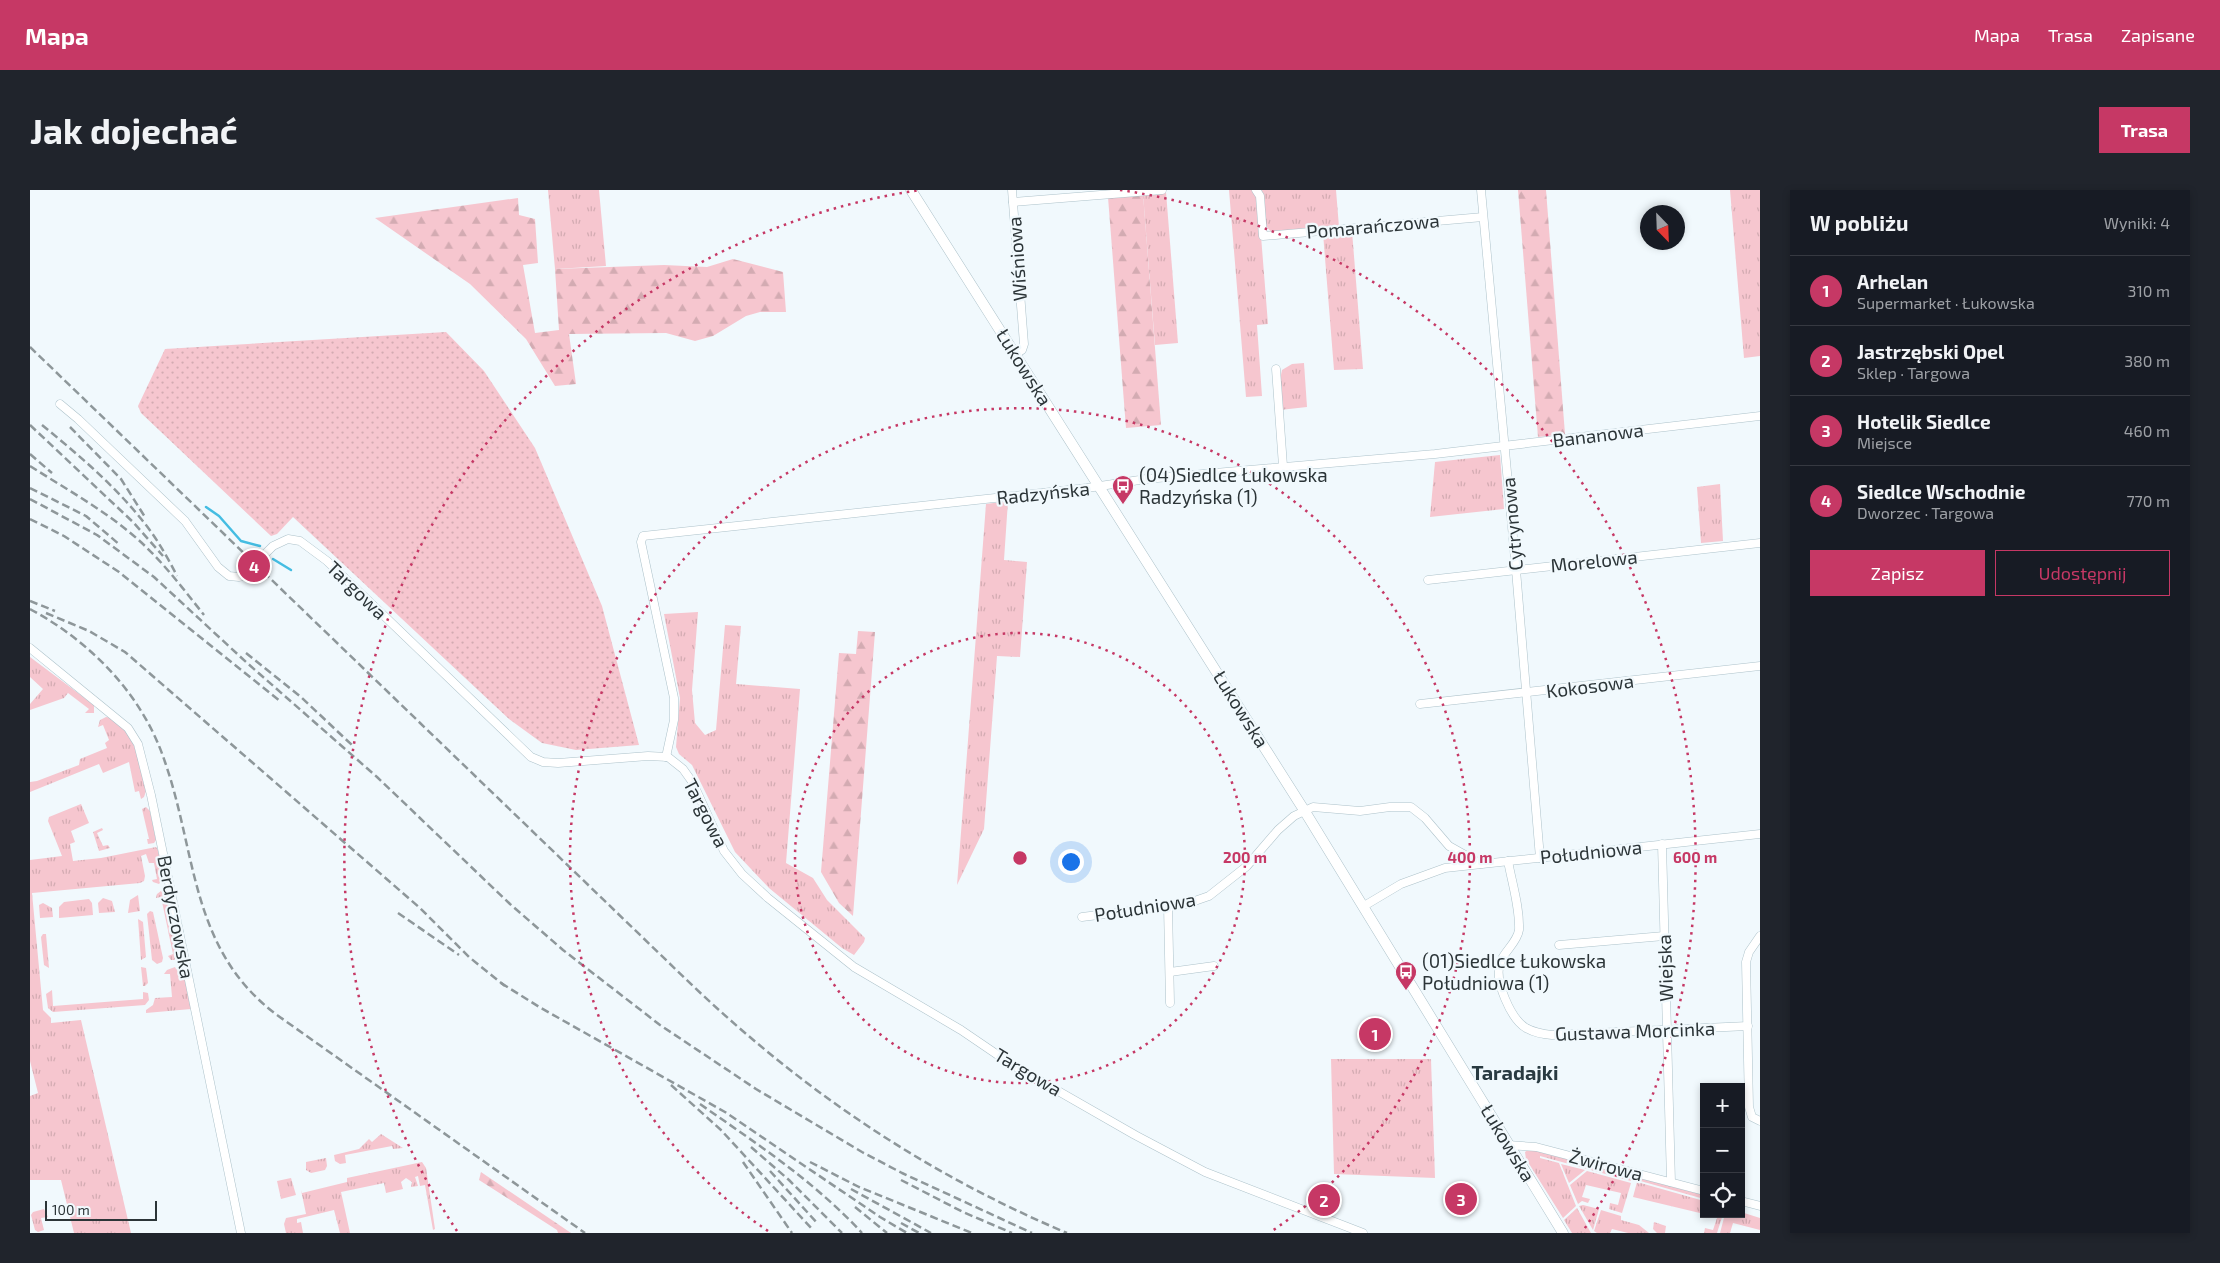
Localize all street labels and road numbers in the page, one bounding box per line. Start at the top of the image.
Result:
street label: Pomarańczowa [1305,208,1441,243]
street label: Wiśniowa [1002,216,1031,302]
street label: Łukowska [992,324,1057,409]
street label: Bananowa [1551,418,1645,451]
street label: Radzyńska [995,476,1091,509]
street label: Cytrynowa [1496,477,1527,572]
street label: Morelowa [1549,544,1639,577]
street label: Targowa [323,555,392,624]
street label: Łukowska [1209,666,1274,751]
street label: Kokosowa [1545,669,1635,702]
street label: Targowa [679,774,734,851]
street label: Południowa [1539,835,1643,868]
street label: Berdyczowska [153,853,200,981]
street label: Południowa [1093,887,1197,926]
street label: Wiejska [1652,934,1677,1002]
street label: Gustawa Morcinka [1554,1016,1715,1045]
street label: Targowa [990,1043,1066,1101]
street label: Łukowska [1476,1100,1540,1186]
street label: Żwirowa [1567,1144,1645,1185]

